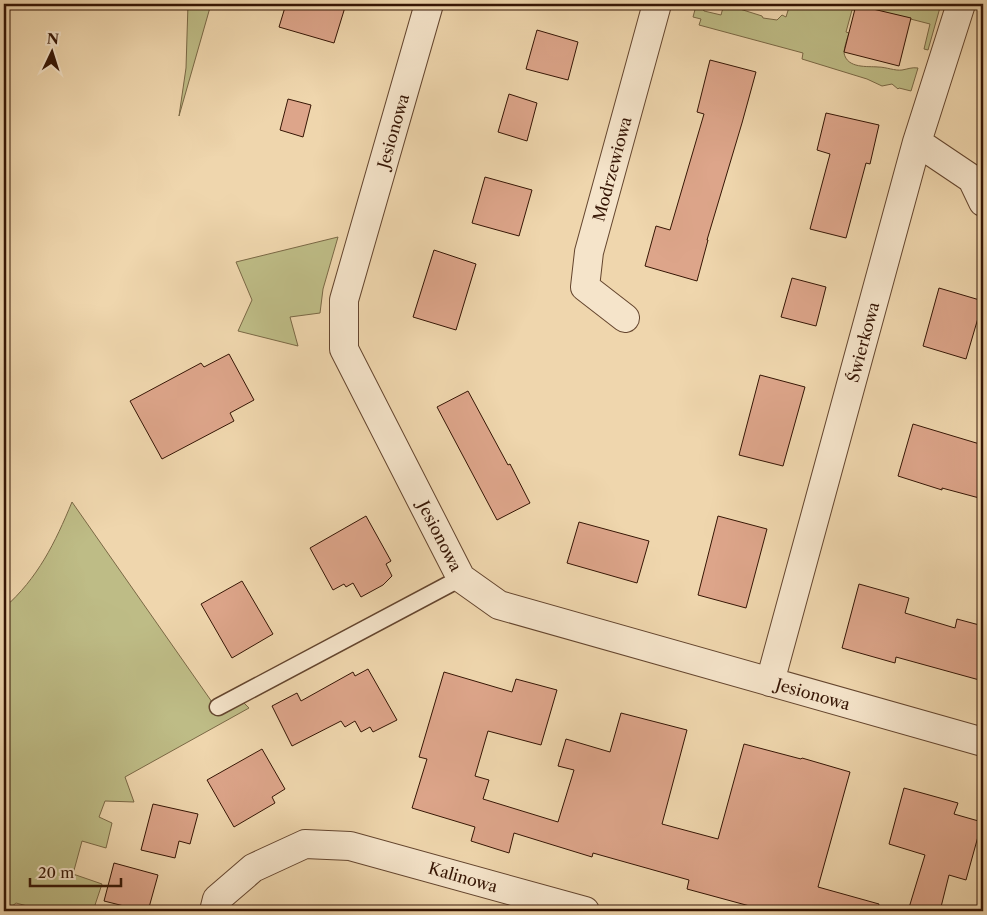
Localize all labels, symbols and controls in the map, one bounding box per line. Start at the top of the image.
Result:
north arrow [28,28,78,78]
text: N [46,30,60,48]
street label: Jesionowa [372,91,413,173]
street label: Modrzewiowa [588,114,636,224]
street label: Świerkowa [843,299,883,384]
street label: Jesionowa [412,495,467,575]
street label: Jesionowa [771,673,853,714]
scale bar [30,855,121,887]
street label: Kalinowa [426,858,500,897]
text: 20 m [38,863,74,882]

